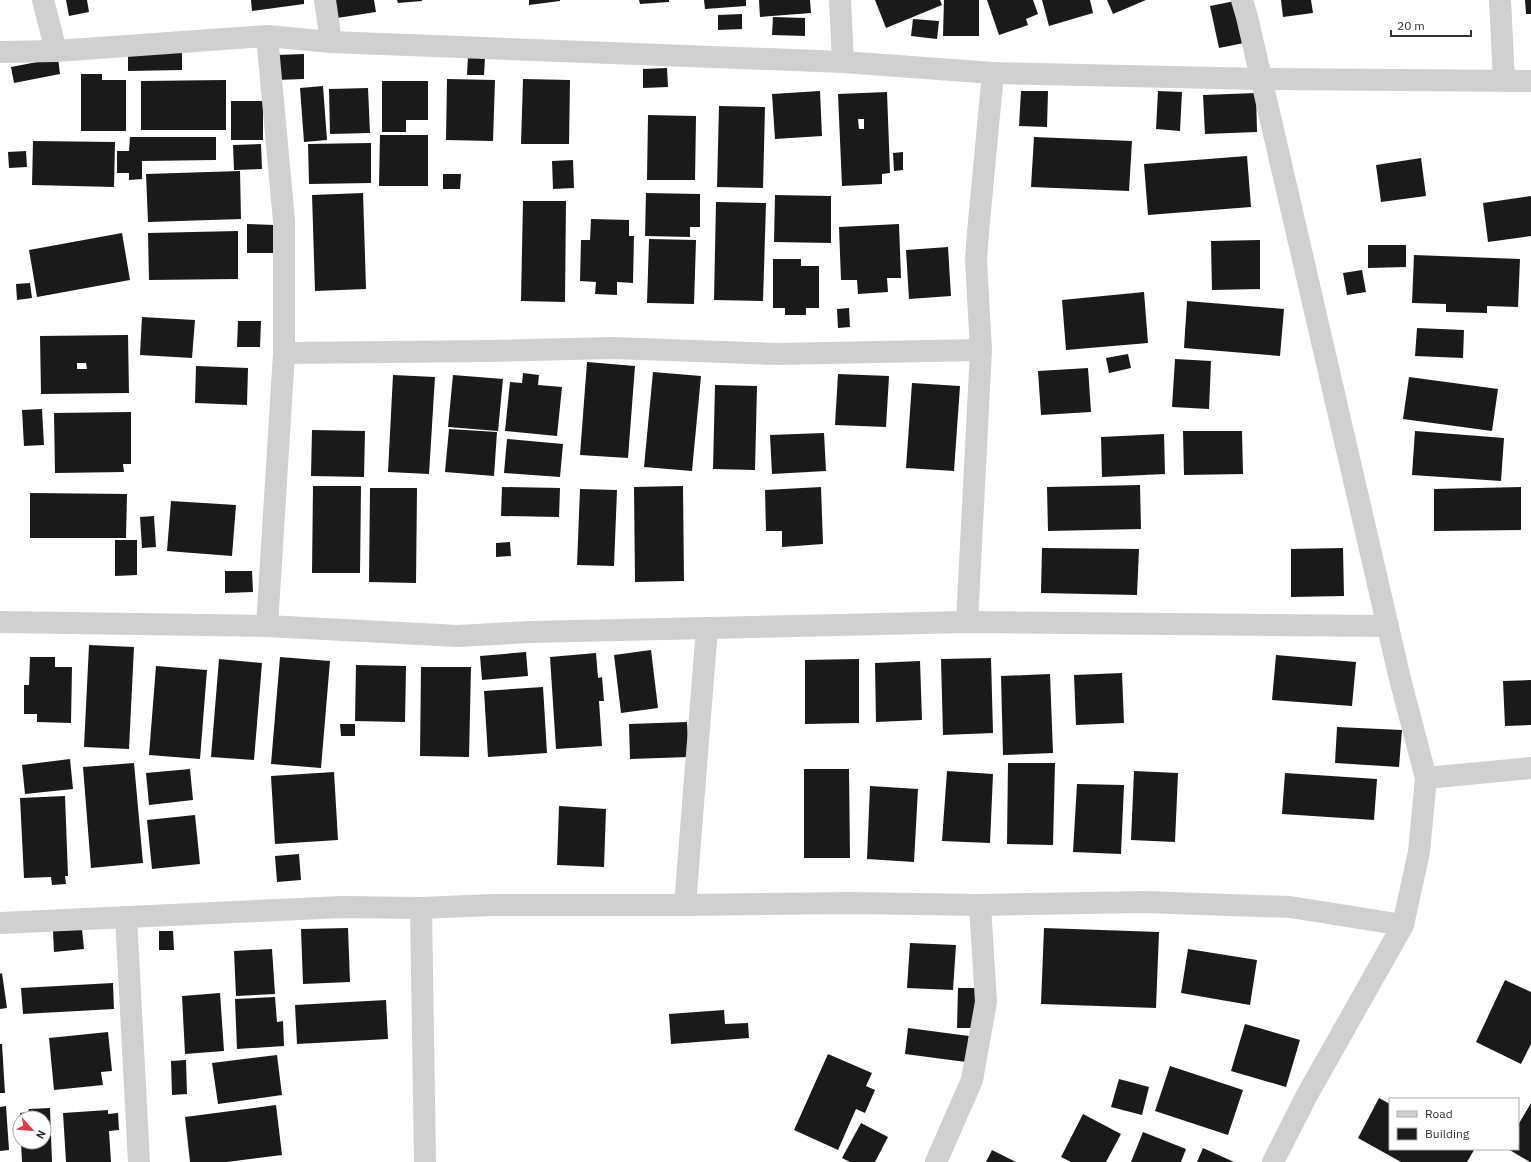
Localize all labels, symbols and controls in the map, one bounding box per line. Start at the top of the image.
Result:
scale bar [1391,12,1471,38]
text: 20 m [1397,18,1425,33]
legend [1389,1098,1519,1150]
text: Road [1425,1106,1453,1121]
north arrow [12,1110,52,1150]
text: Building [1425,1126,1470,1141]
text: N [33,1128,49,1141]

